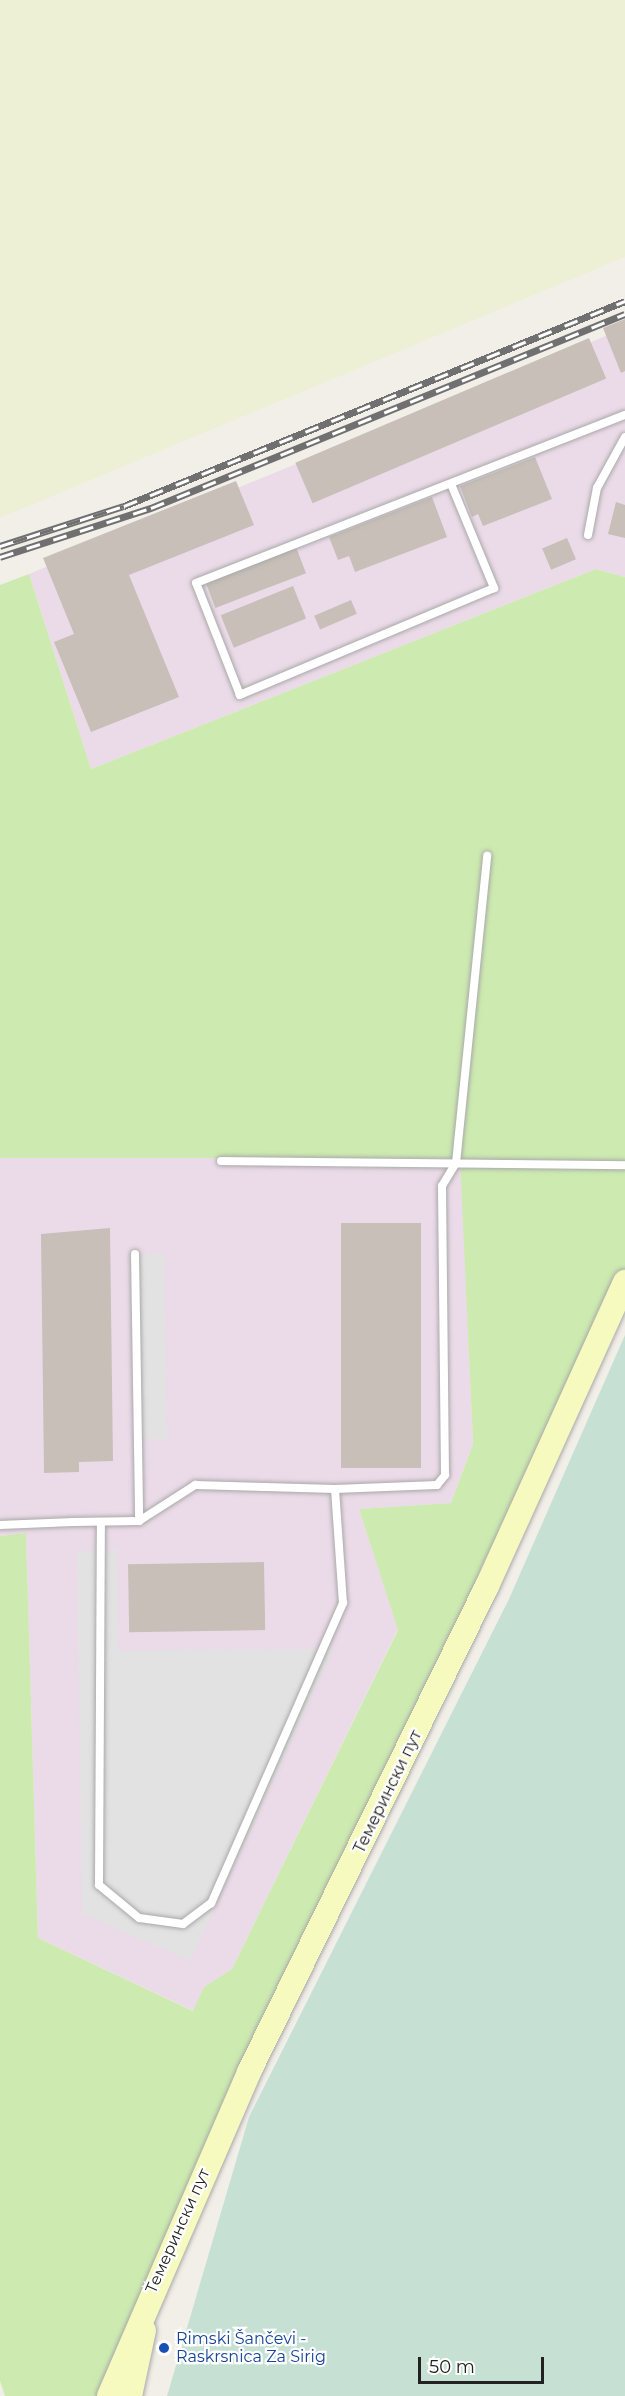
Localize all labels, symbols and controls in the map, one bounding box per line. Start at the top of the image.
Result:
street label: Темерински пут [350,1727,426,1857]
street label: Темерински пут [142,2166,214,2296]
place label: Rimski Šančevi - Raskrsnica Za Sirig [176,2329,326,2367]
marker: Rimski Šančevi - Raskrsnica Za Sirig [157,2341,171,2355]
scale bar [421,2345,547,2383]
text: 50 m [429,2356,475,2378]

